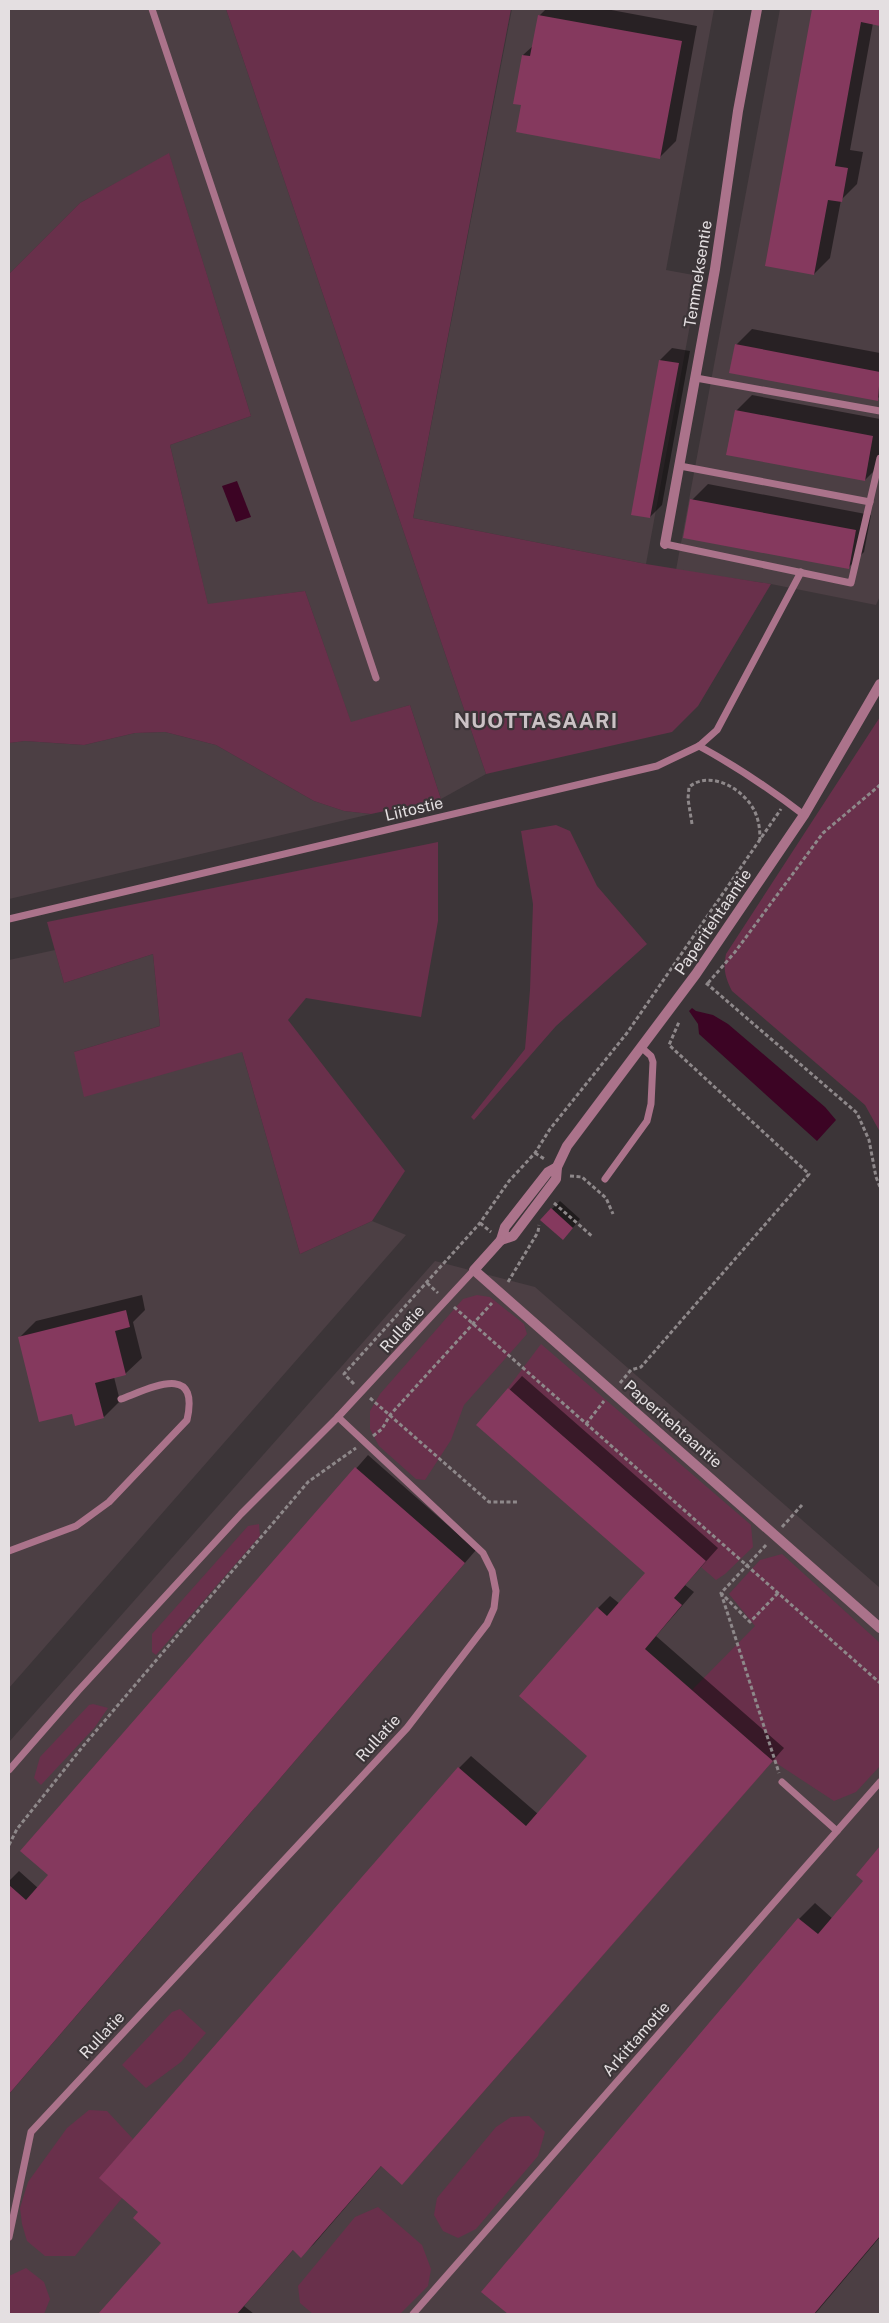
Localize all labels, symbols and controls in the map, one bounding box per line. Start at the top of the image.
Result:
street label: Temmeksentie [680,219,716,329]
district label: NUOTTASAARI [454,708,618,733]
street label: Liitostie [383,793,445,825]
street label: Paperitehtaantie [671,865,755,979]
street label: Rullatie [376,1301,428,1357]
street label: Paperitehtaantie [620,1376,726,1472]
street label: Rullatie [352,1710,404,1766]
street label: Arkittamotie [598,1998,674,2080]
street label: Rullatie [76,2008,128,2062]

